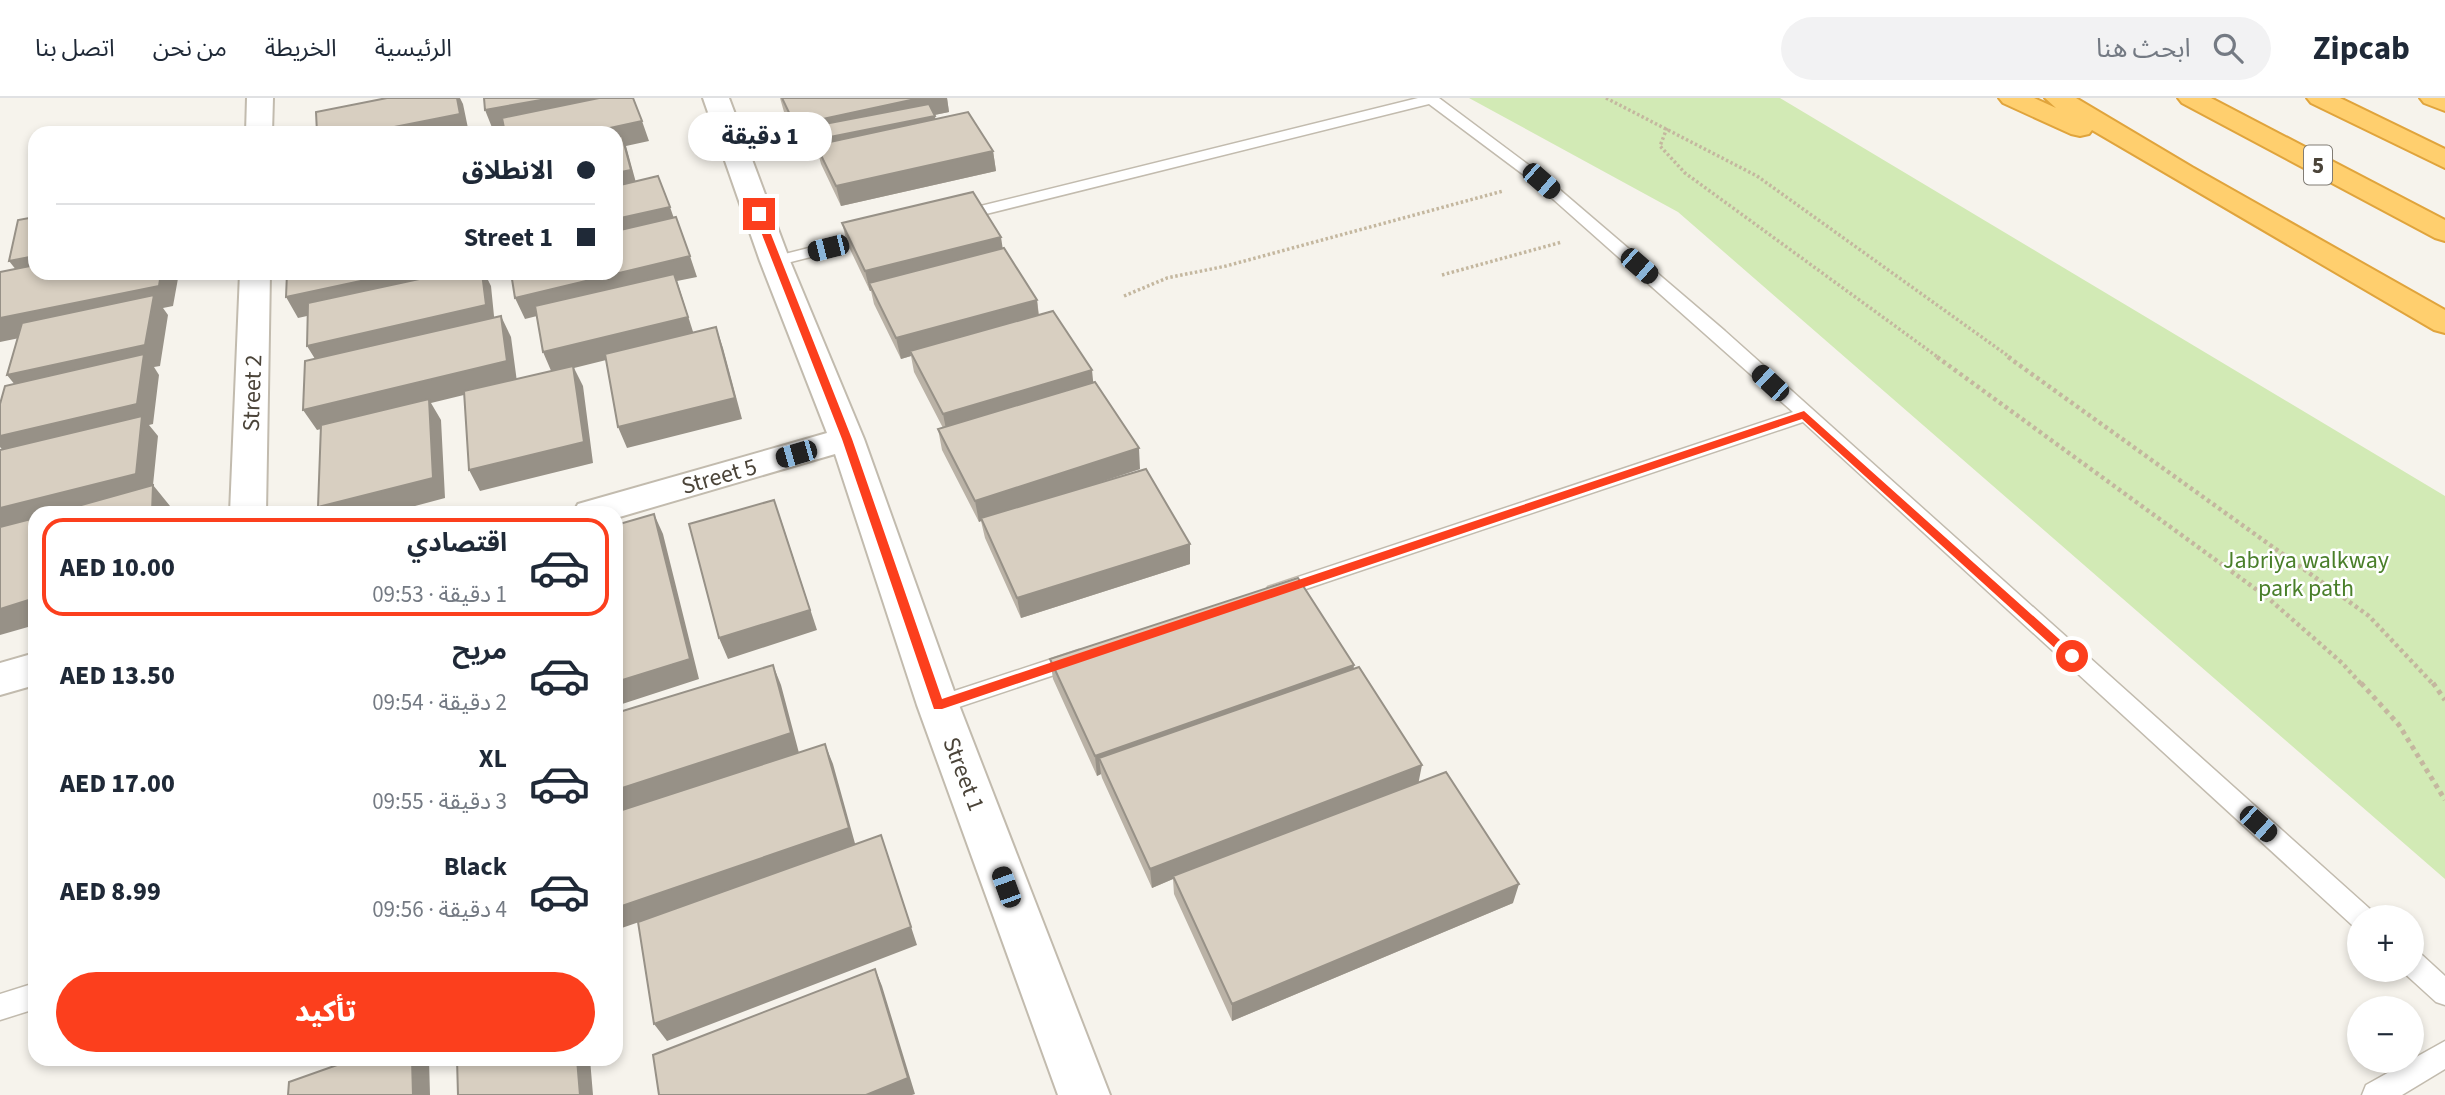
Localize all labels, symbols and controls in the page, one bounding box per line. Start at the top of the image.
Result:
search box [1781,17,2271,80]
text: Zipcab [2313,25,2410,72]
icon: search [2209,29,2247,67]
text: ابحث هنا [2096,30,2191,67]
text: اتصل بنا [35,31,115,66]
text: من نحن [153,31,227,66]
text: الخريطة [265,31,337,66]
text: الرئيسية [375,31,452,66]
callout: 1 دقيقة [687,113,831,162]
text: 1 دقيقة [722,120,798,153]
road number: 5 [2304,146,2332,184]
text: الانطلاق [462,152,553,189]
car [1519,159,1564,203]
route end [743,198,775,230]
text: Street 1 [464,219,553,256]
car [806,233,851,263]
car [1617,244,1662,288]
street label: Street 2 [234,354,271,432]
car [1748,361,1793,405]
car [773,438,820,470]
street label: Street 5 [677,449,761,504]
text: اقتصادي [407,524,507,561]
icon: car [528,536,591,599]
park label: Jabriya walkway park path [2223,543,2389,606]
text: AED 10.00 [60,549,175,586]
text: 1 دقيقة · 09:53 [372,578,507,611]
text: مريح [452,632,507,669]
route start [2056,640,2088,672]
icon: car [528,644,591,707]
text: AED 13.50 [60,657,175,694]
text: 2 دقيقة · 09:54 [372,686,507,719]
street label: Street 1 [933,732,994,816]
text: XL [479,740,507,777]
icon: car [528,752,591,815]
text: AED 17.00 [60,765,175,802]
text: 3 دقيقة · 09:55 [372,785,507,818]
car [2236,802,2281,846]
text: Black [444,848,507,885]
icon: car [528,860,591,923]
car [989,864,1024,910]
text: AED 8.99 [60,873,161,910]
text: 4 دقيقة · 09:56 [372,893,507,926]
map controls [2347,905,2424,1073]
button: + [2347,905,2424,982]
button: تأكيد [56,972,595,1052]
button: − [2347,996,2424,1073]

